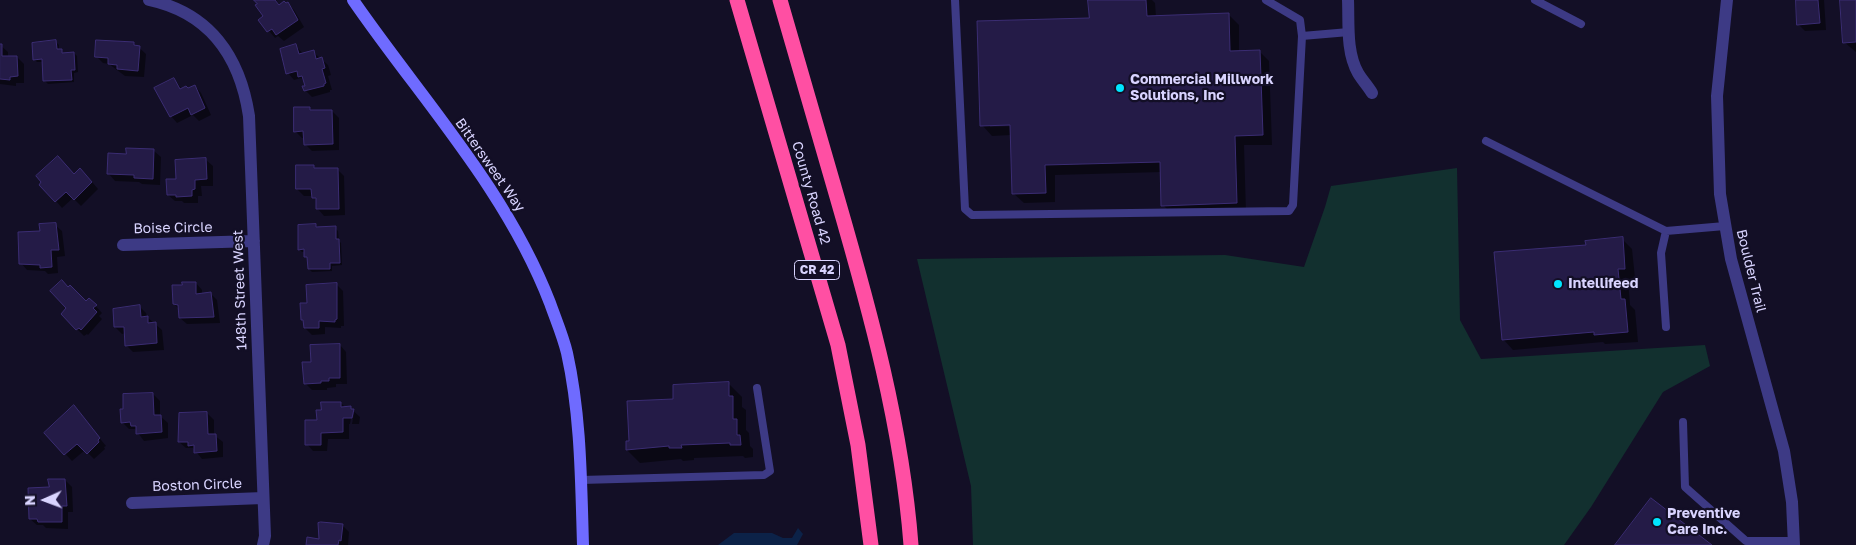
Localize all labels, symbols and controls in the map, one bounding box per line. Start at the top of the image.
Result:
place label: Commercial Millwork Solutions, Inc [1130,72,1274,104]
marker: Commercial Millwork Solutions, Inc [1114,82,1126,94]
street label: Bittersweet Way [452,115,528,215]
street label: County Road 42 [788,139,834,247]
street label: Boise Circle [133,219,213,237]
street label: Boulder Trail [1733,228,1769,314]
street label: 148th Street West [230,229,250,351]
road number: CR 42 [794,260,840,280]
place label: Intellifeed [1568,276,1638,292]
marker: Intellifeed [1552,278,1564,290]
north arrow [20,475,70,525]
street label: Boston Circle [152,475,242,495]
text: N [21,495,38,506]
place label: Preventive Care Inc. [1667,506,1740,538]
marker: Preventive Care Inc. [1651,516,1663,528]

